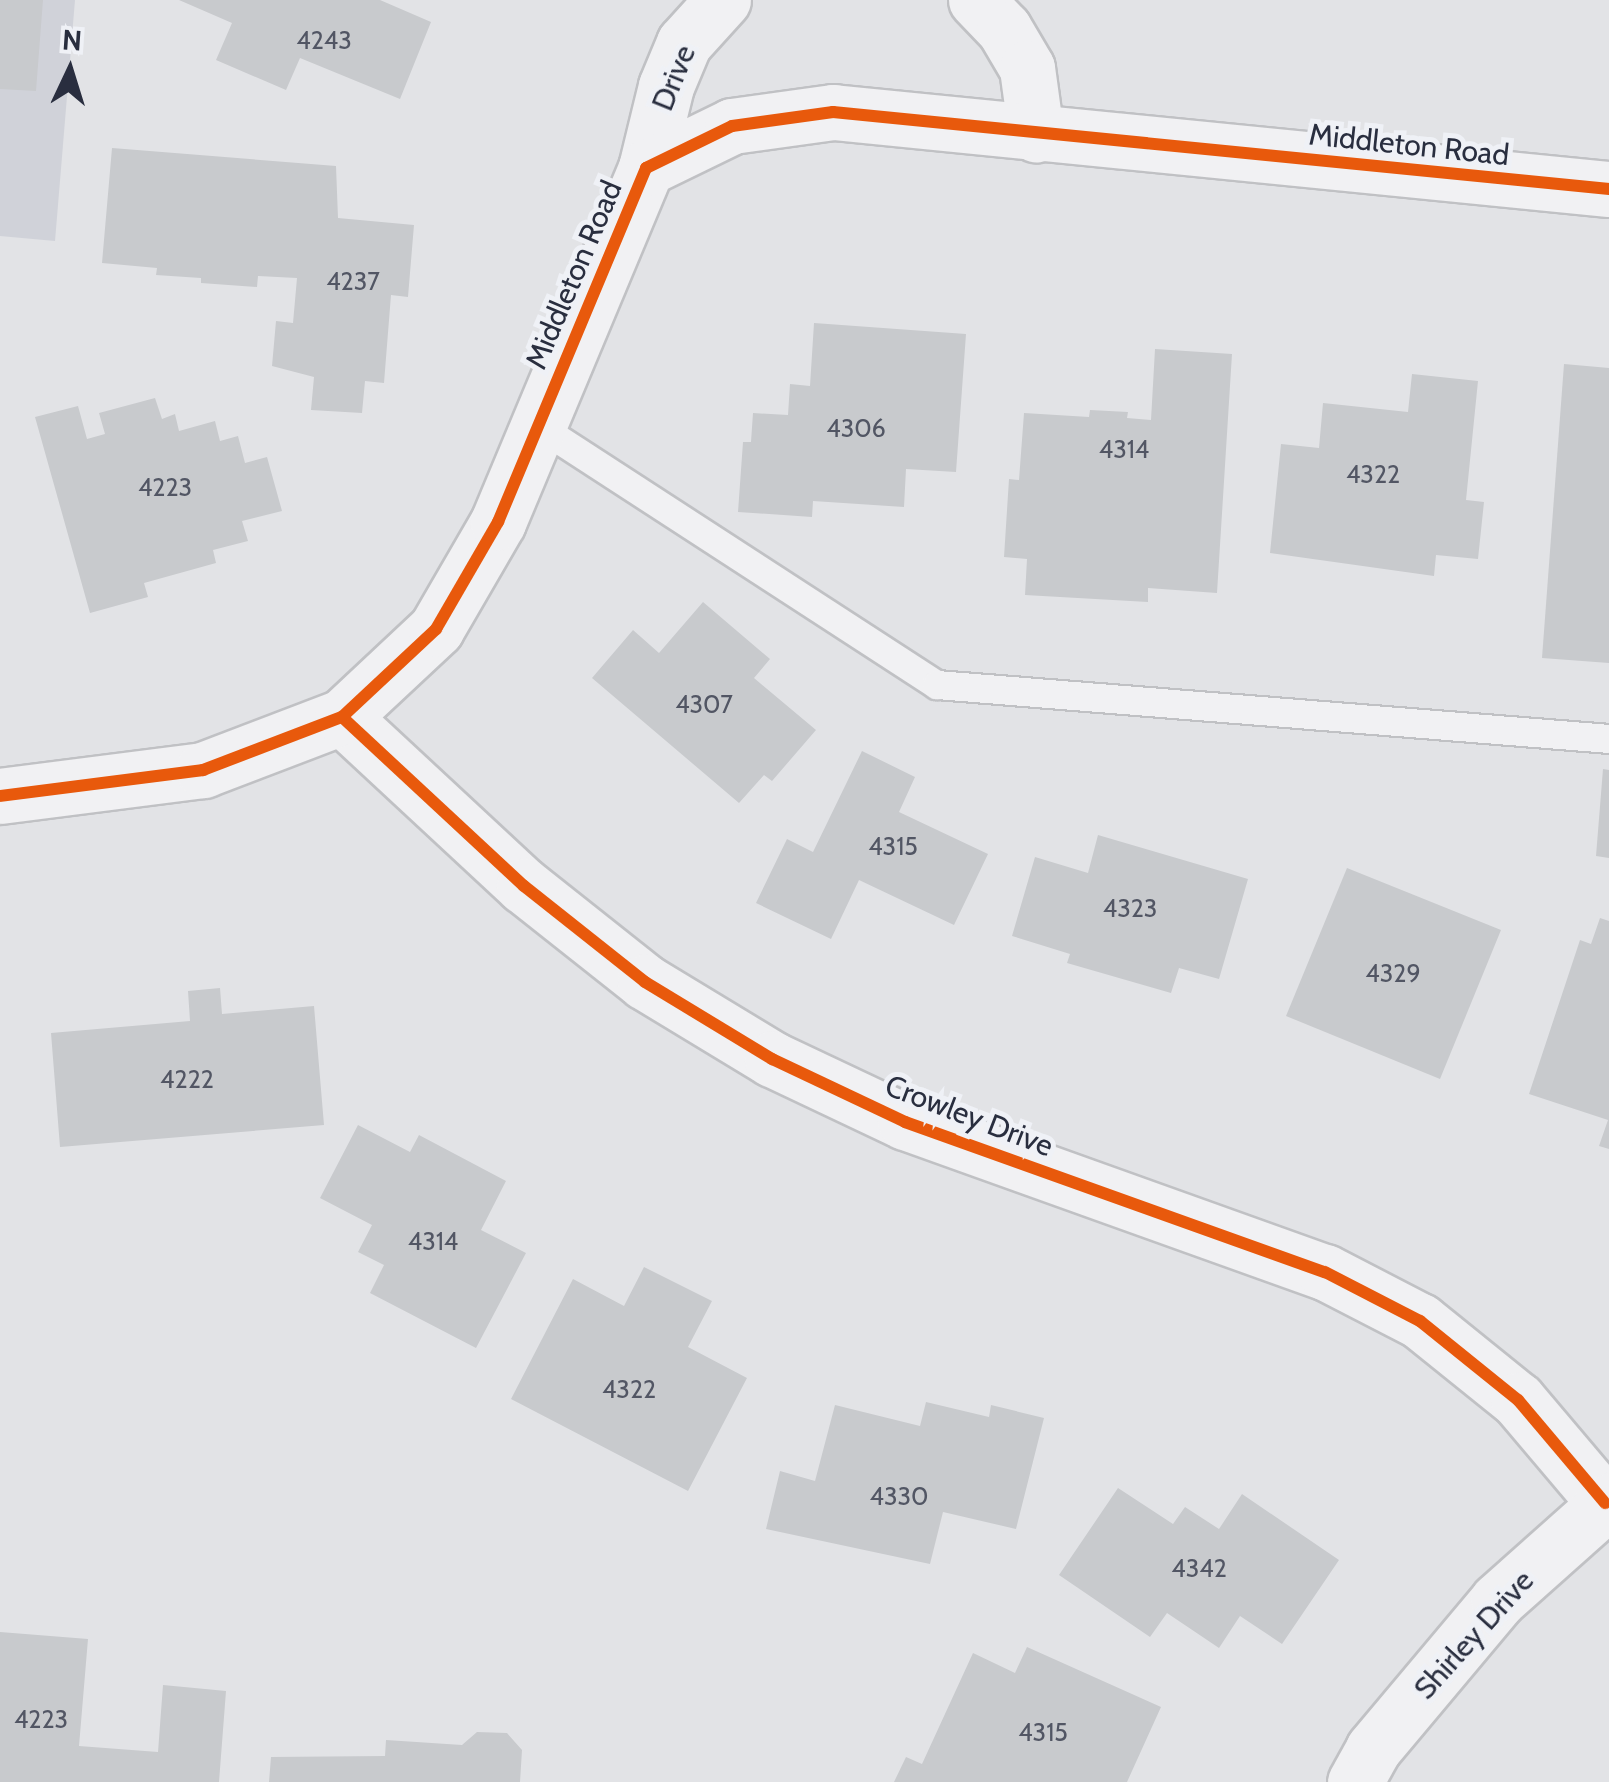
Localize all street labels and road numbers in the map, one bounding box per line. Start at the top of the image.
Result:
street label: Drive [645,40,703,116]
street label: Middleton Road [1307,117,1511,173]
street label: Middleton Road [518,175,630,375]
street label: Crowley Drive [880,1068,1058,1164]
street label: Shirley Drive [1407,1563,1541,1707]

